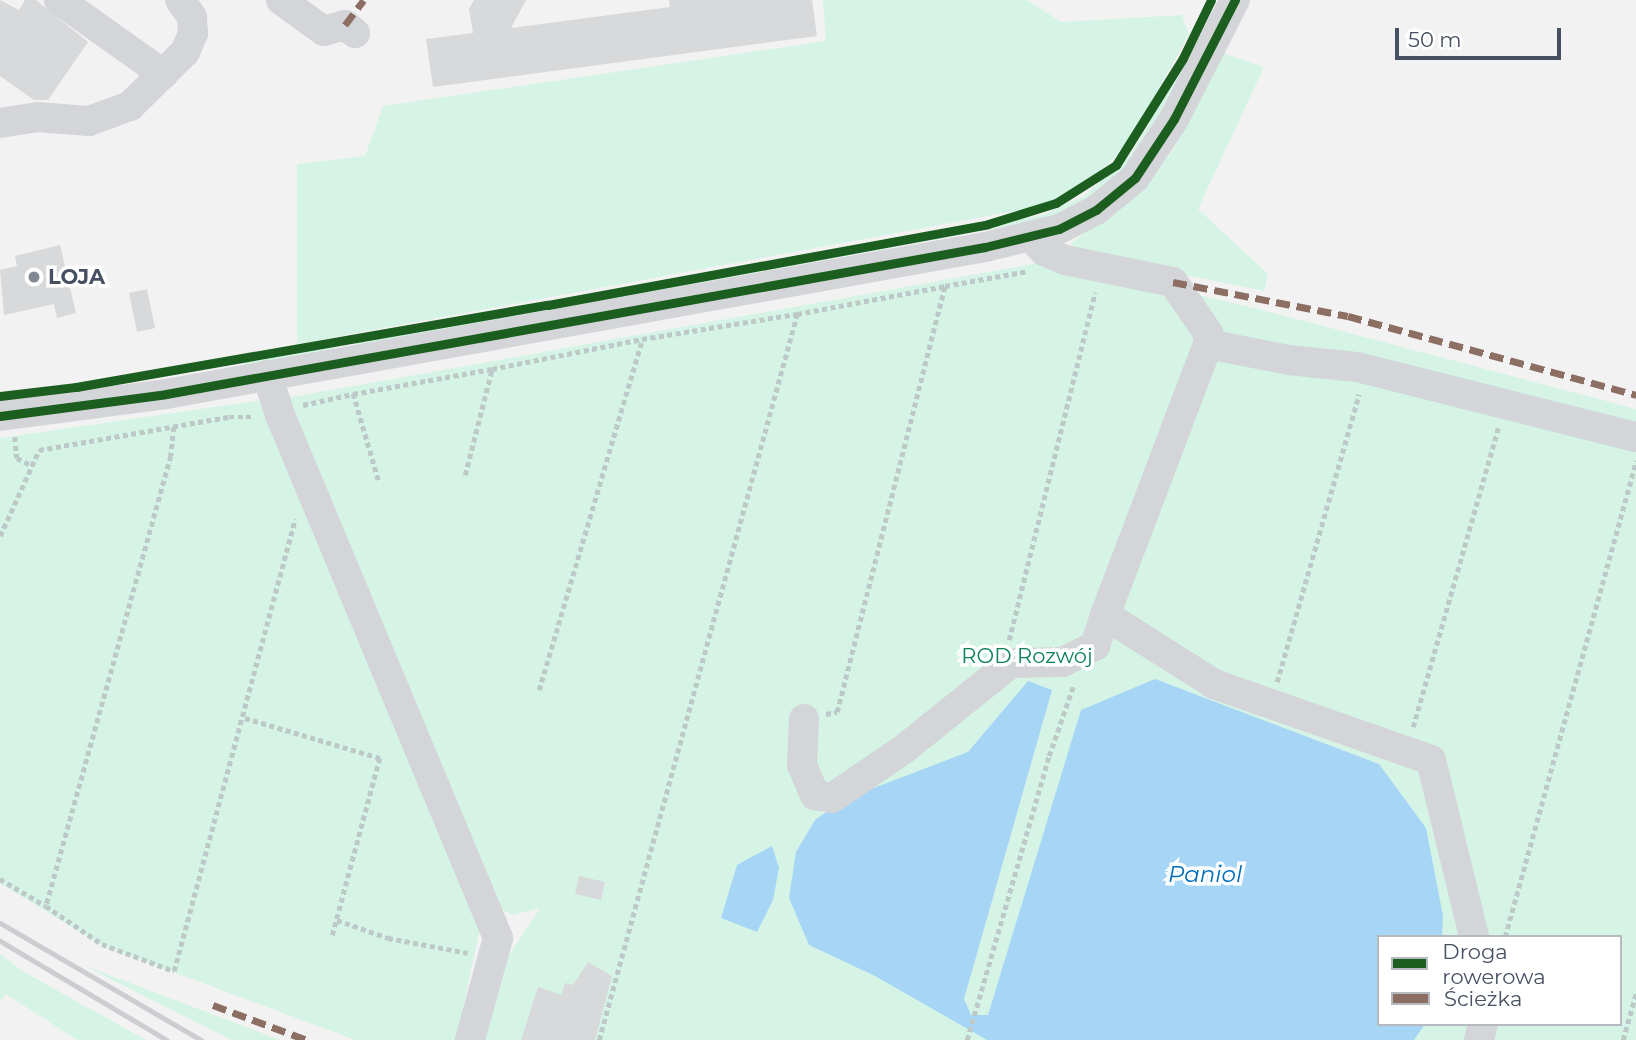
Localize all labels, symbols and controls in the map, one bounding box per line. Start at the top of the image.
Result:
scale bar [1398,14,1564,58]
text: 50 m [1408,27,1462,52]
place label: LOJA [48,264,105,290]
marker: LOJA [26,269,42,285]
park label: ROD Rozwój [961,643,1093,669]
water label: Paniol [1168,860,1242,888]
legend [1377,935,1622,1026]
text: Droga rowerowa [1442,939,1546,989]
text: Ścieżka [1444,986,1522,1011]

